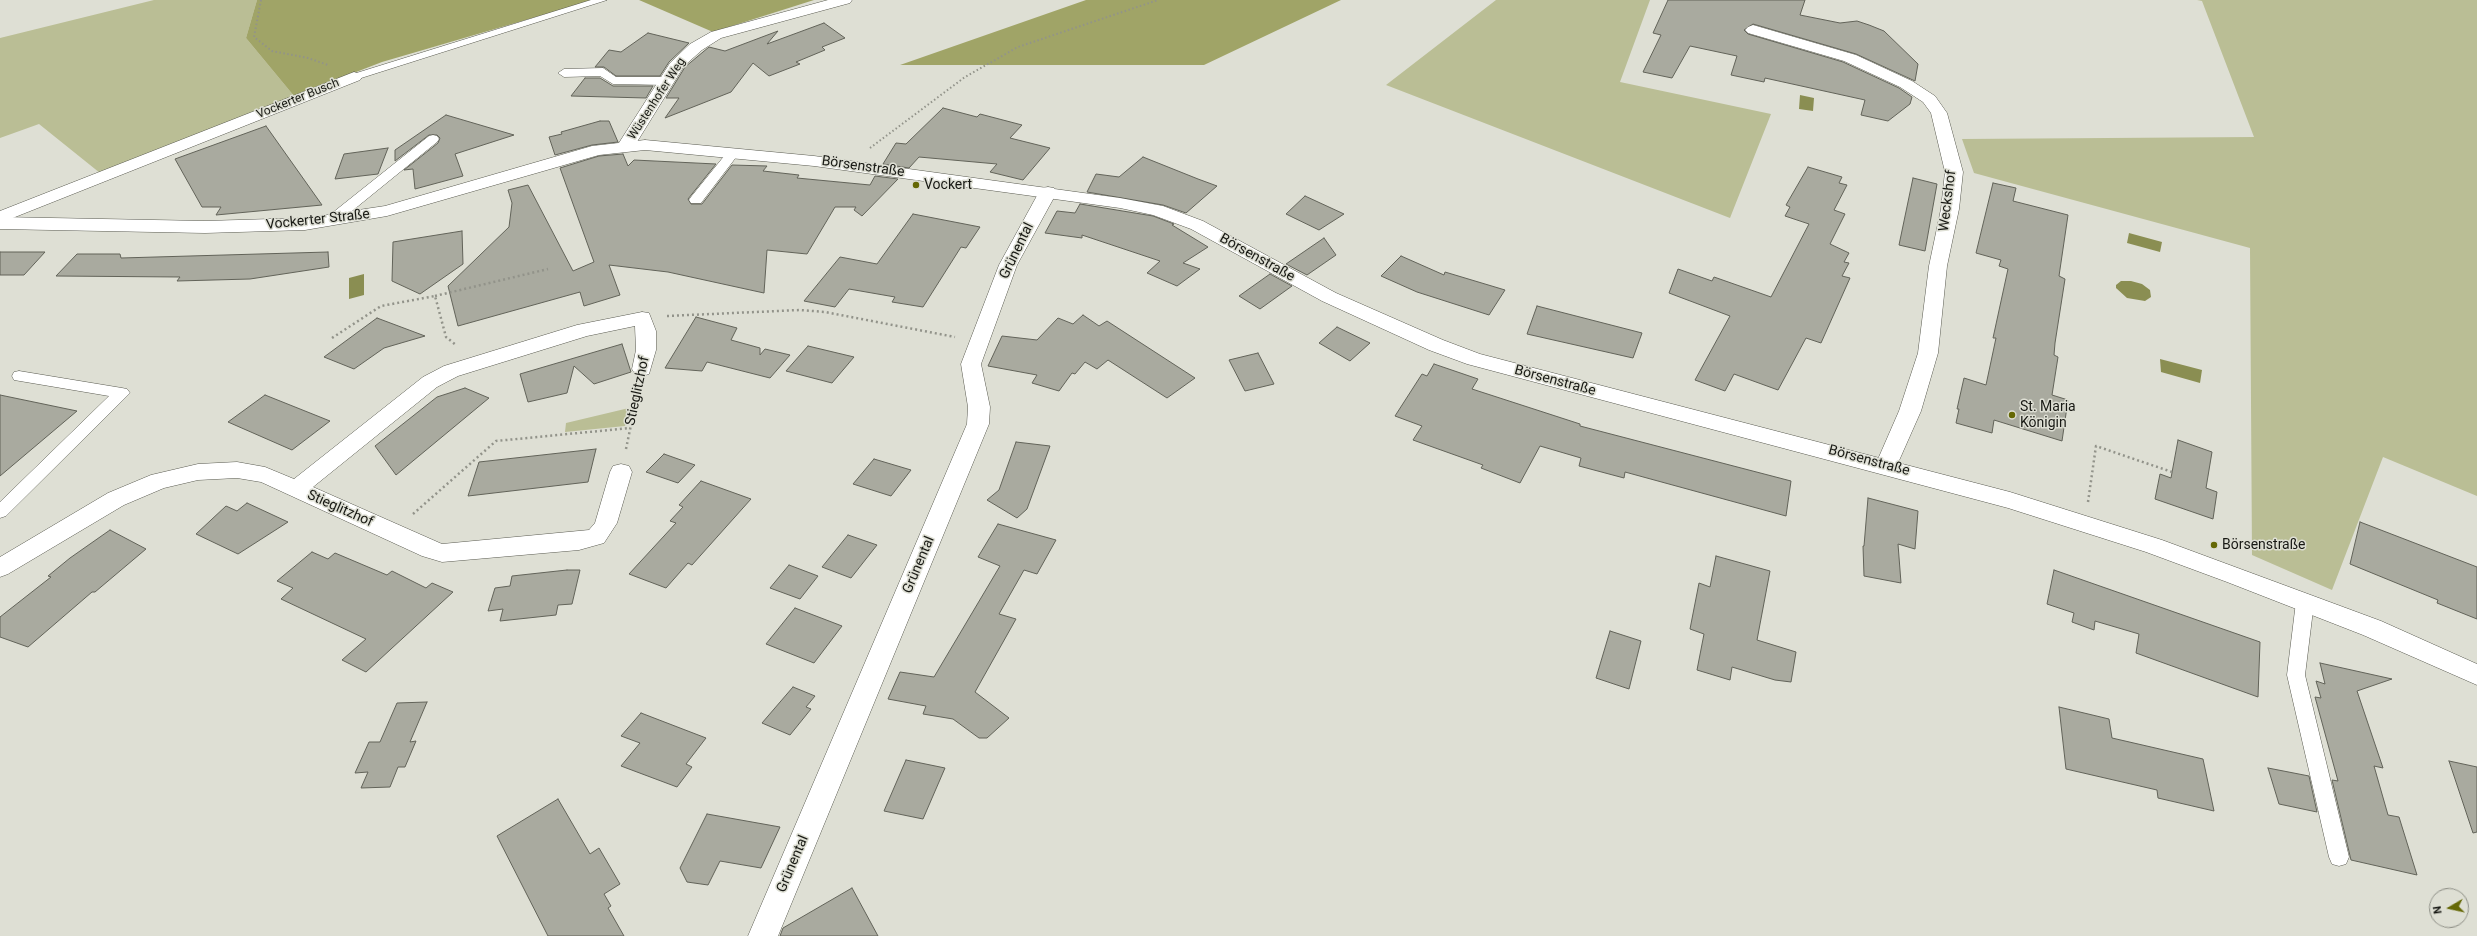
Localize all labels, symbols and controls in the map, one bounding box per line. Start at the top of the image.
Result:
street label: Wüstenhofer Weg [625,55,689,143]
street label: Vockerter Busch [255,76,341,122]
street label: Börsenstraße [821,153,905,181]
street label: Weckshof [1936,169,1960,233]
place label: Vockert [924,177,972,193]
marker: Vockert [911,180,921,190]
street label: Vockerter Straße [265,206,371,234]
street label: Grünental [996,220,1038,282]
street label: Börsenstraße [1216,230,1298,286]
street label: Stieglitzhof [622,355,654,427]
street label: Börsenstraße [1513,362,1597,400]
place label: St. Maria Königin [2020,399,2076,432]
marker: St. Maria Königin [2007,410,2017,420]
street label: Börsenstraße [1827,442,1911,480]
street label: Stieglitzhof [304,487,376,531]
street label: Grünental [899,534,939,596]
place label: Börsenstraße [2222,537,2305,553]
marker: Börsenstraße [2209,540,2219,550]
street label: Grünental [773,833,813,895]
north arrow [2429,888,2469,928]
text: N [2431,905,2445,915]

